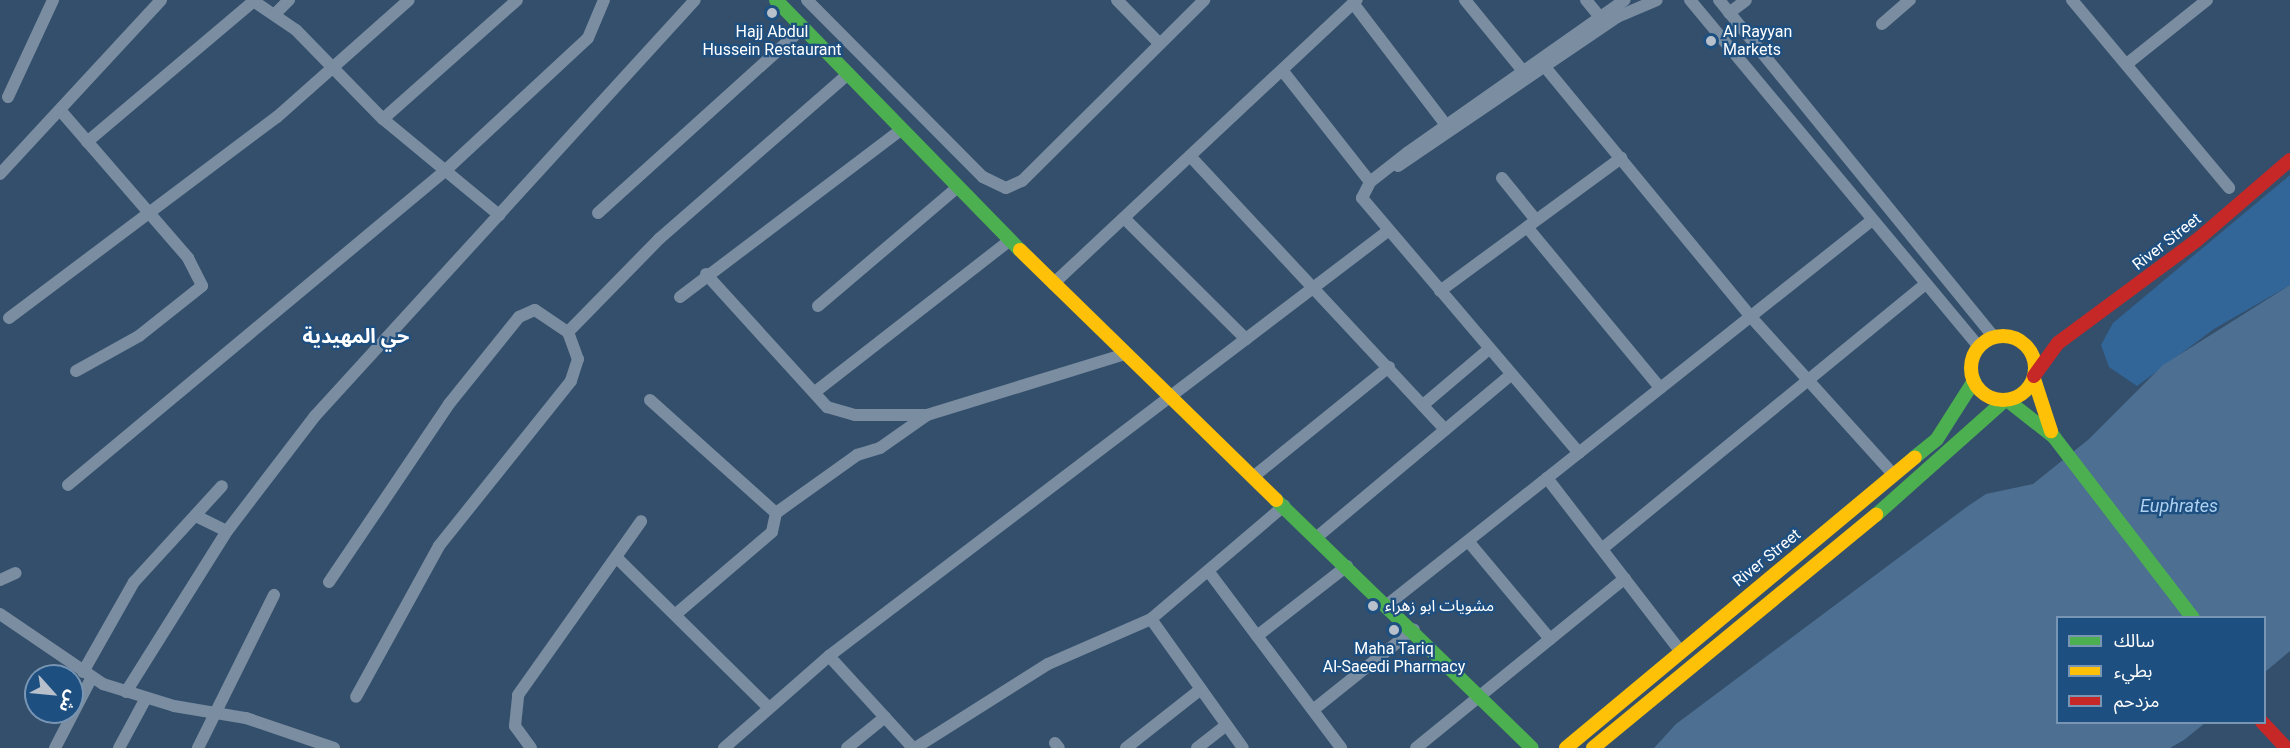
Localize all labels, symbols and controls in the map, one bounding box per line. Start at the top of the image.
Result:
marker: Hajj Abdul Hussein Restaurant [765,6,779,20]
place label: Hajj Abdul Hussein Restaurant [702,22,842,60]
place label: Al Rayyan Markets [1723,22,1792,60]
marker: Al Rayyan Markets [1704,34,1718,48]
street label: River Street [2129,209,2205,275]
district label: حي المهيدية [303,324,409,348]
water label: Euphrates [2140,495,2218,517]
street label: River Street [1729,525,1805,591]
place label: مشويات ابو زهراء [1385,596,1494,616]
marker: مشويات ابو زهراء [1366,599,1380,613]
legend [2056,616,2266,724]
marker: Maha Tariq Al-Saeedi Pharmacy [1387,623,1401,637]
text: سالك [2114,630,2155,651]
place label: Maha Tariq Al-Saeedi Pharmacy [1323,639,1465,677]
text: بطيء [2114,660,2152,681]
north arrow [24,664,84,724]
text: ش [55,687,82,716]
text: مزدحم [2114,690,2159,711]

